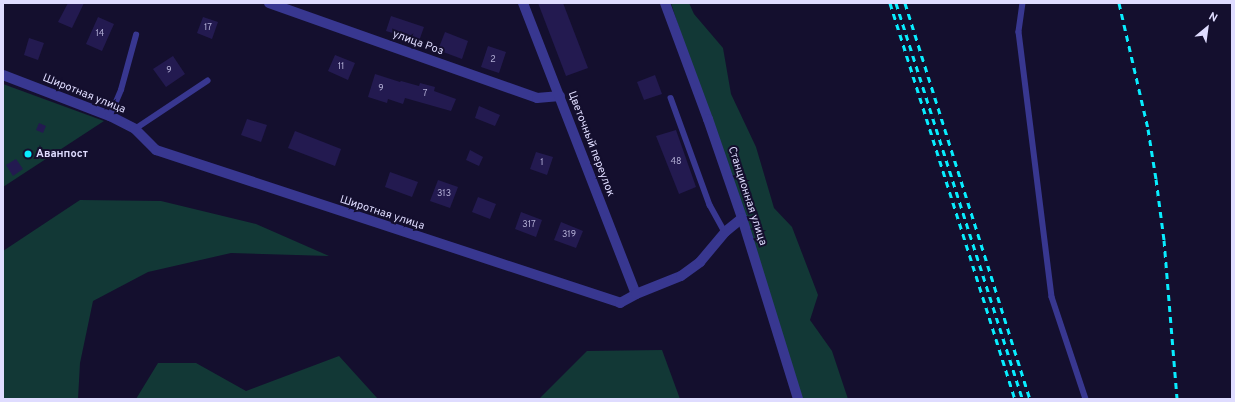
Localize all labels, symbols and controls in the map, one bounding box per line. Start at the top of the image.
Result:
north arrow [1187,8,1227,48]
text: N [1206,9,1220,26]
house number: 17 [204,23,212,33]
street label: улица Роз [391,28,445,58]
house number: 14 [96,29,104,39]
house number: 2 [490,55,496,65]
house number: 11 [338,62,344,72]
house number: 9 [166,66,172,76]
street label: Широтная улица [41,71,127,117]
house number: 9 [378,84,384,94]
house number: 7 [423,89,427,99]
street label: Цветочный переулок [565,89,617,199]
street label: Станционная улица [725,145,769,247]
place label: Аванпост [36,147,88,161]
marker: Аванпост [23,149,33,159]
house number: 48 [670,157,682,167]
house number: 1 [540,158,544,168]
house number: 313 [437,189,451,199]
street label: Широтная улица [338,193,426,233]
house number: 317 [522,220,536,230]
house number: 319 [562,230,576,240]

